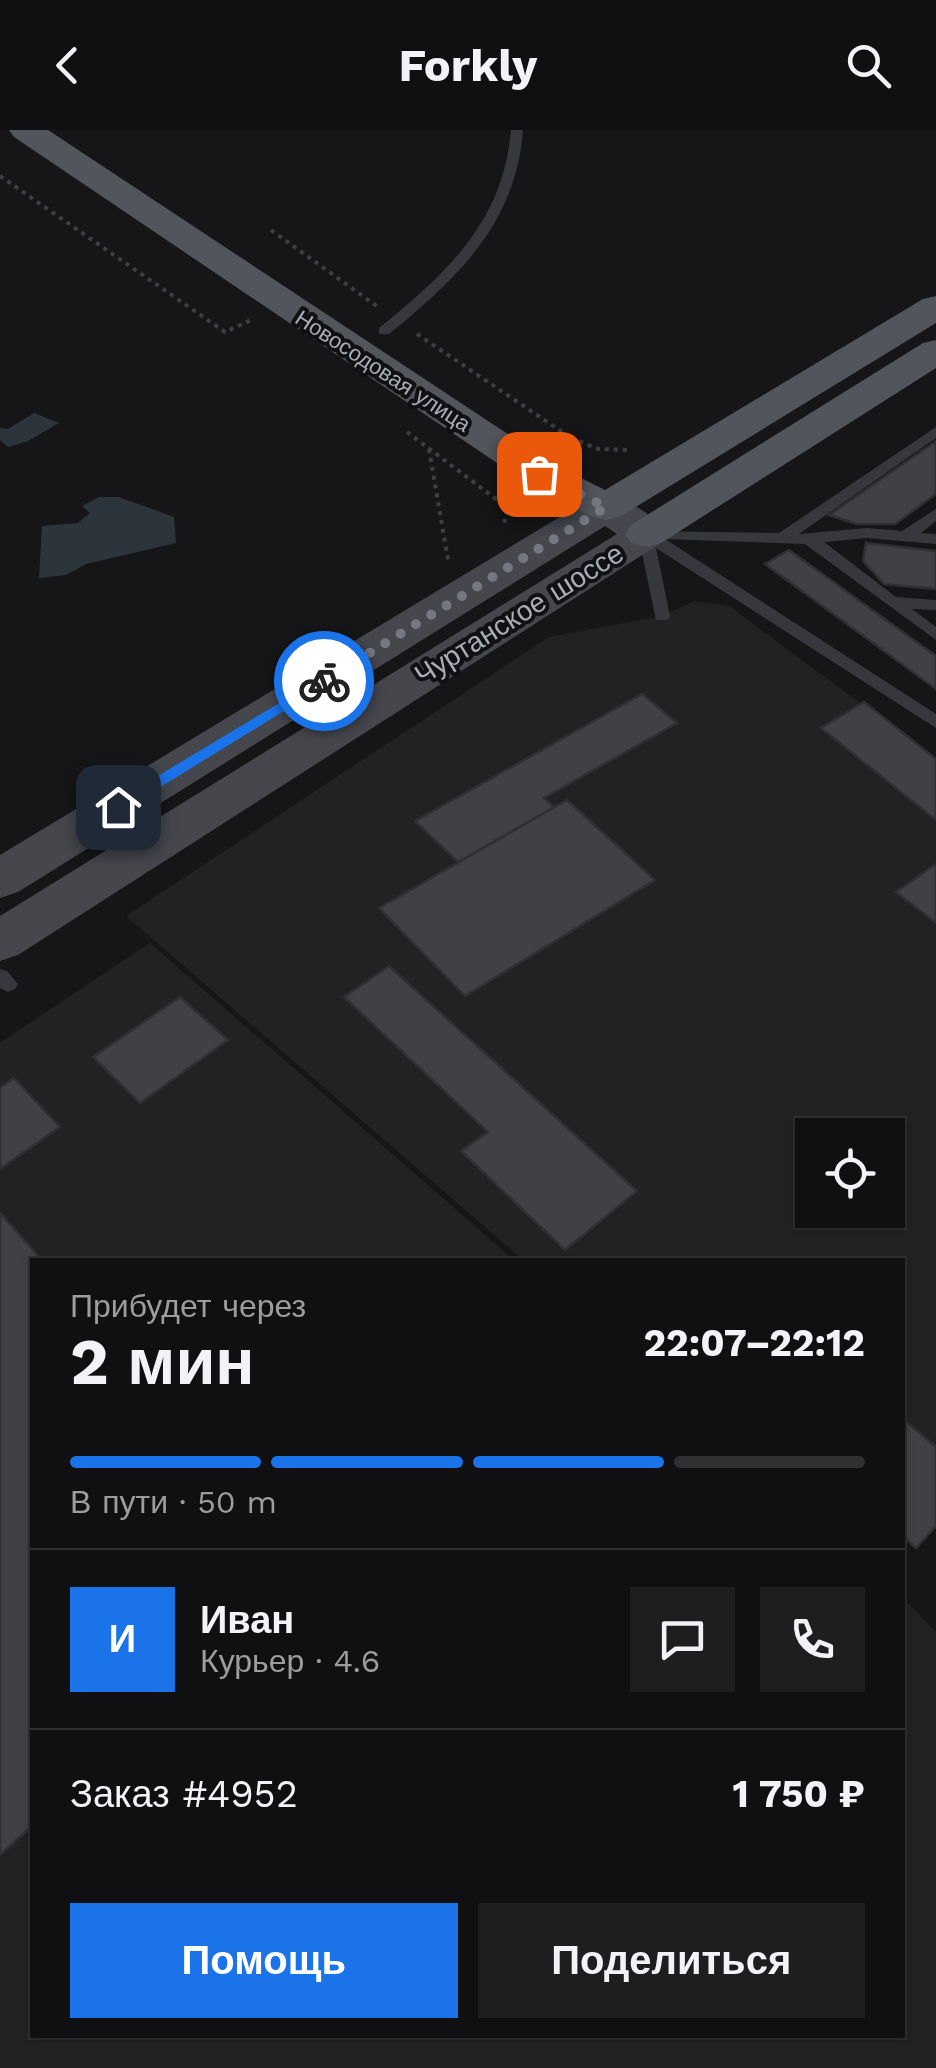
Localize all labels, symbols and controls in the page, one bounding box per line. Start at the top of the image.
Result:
icon: back [40,38,95,93]
icon: search [841,38,896,93]
text: Forkly [399,39,537,92]
street label: Новосодовая улица [291,305,476,437]
pin [497,432,582,517]
icon: bag [512,447,567,502]
street label: Чуртанское шоссе [409,536,629,692]
courier [274,631,374,731]
icon: bike [297,654,352,709]
pin [76,765,161,850]
icon: home [91,780,146,835]
map controls [795,1118,905,1228]
button: locate [795,1118,905,1228]
text: Прибудет через [70,1287,306,1325]
text: 22:07–22:12 [643,1321,865,1365]
text: 2 мин [70,1324,255,1400]
text: В пути · 50 m [70,1483,277,1521]
button: chat [630,1587,735,1692]
button: phone [760,1587,865,1692]
text: Иван [200,1598,294,1642]
text: И [109,1617,136,1661]
text: Курьер · 4.6 [200,1642,380,1680]
text: Заказ #4952 [70,1772,298,1816]
text: 1 750 ₽ [733,1772,865,1816]
button: Помощь [70,1903,458,2018]
button: Поделиться [478,1903,865,2018]

